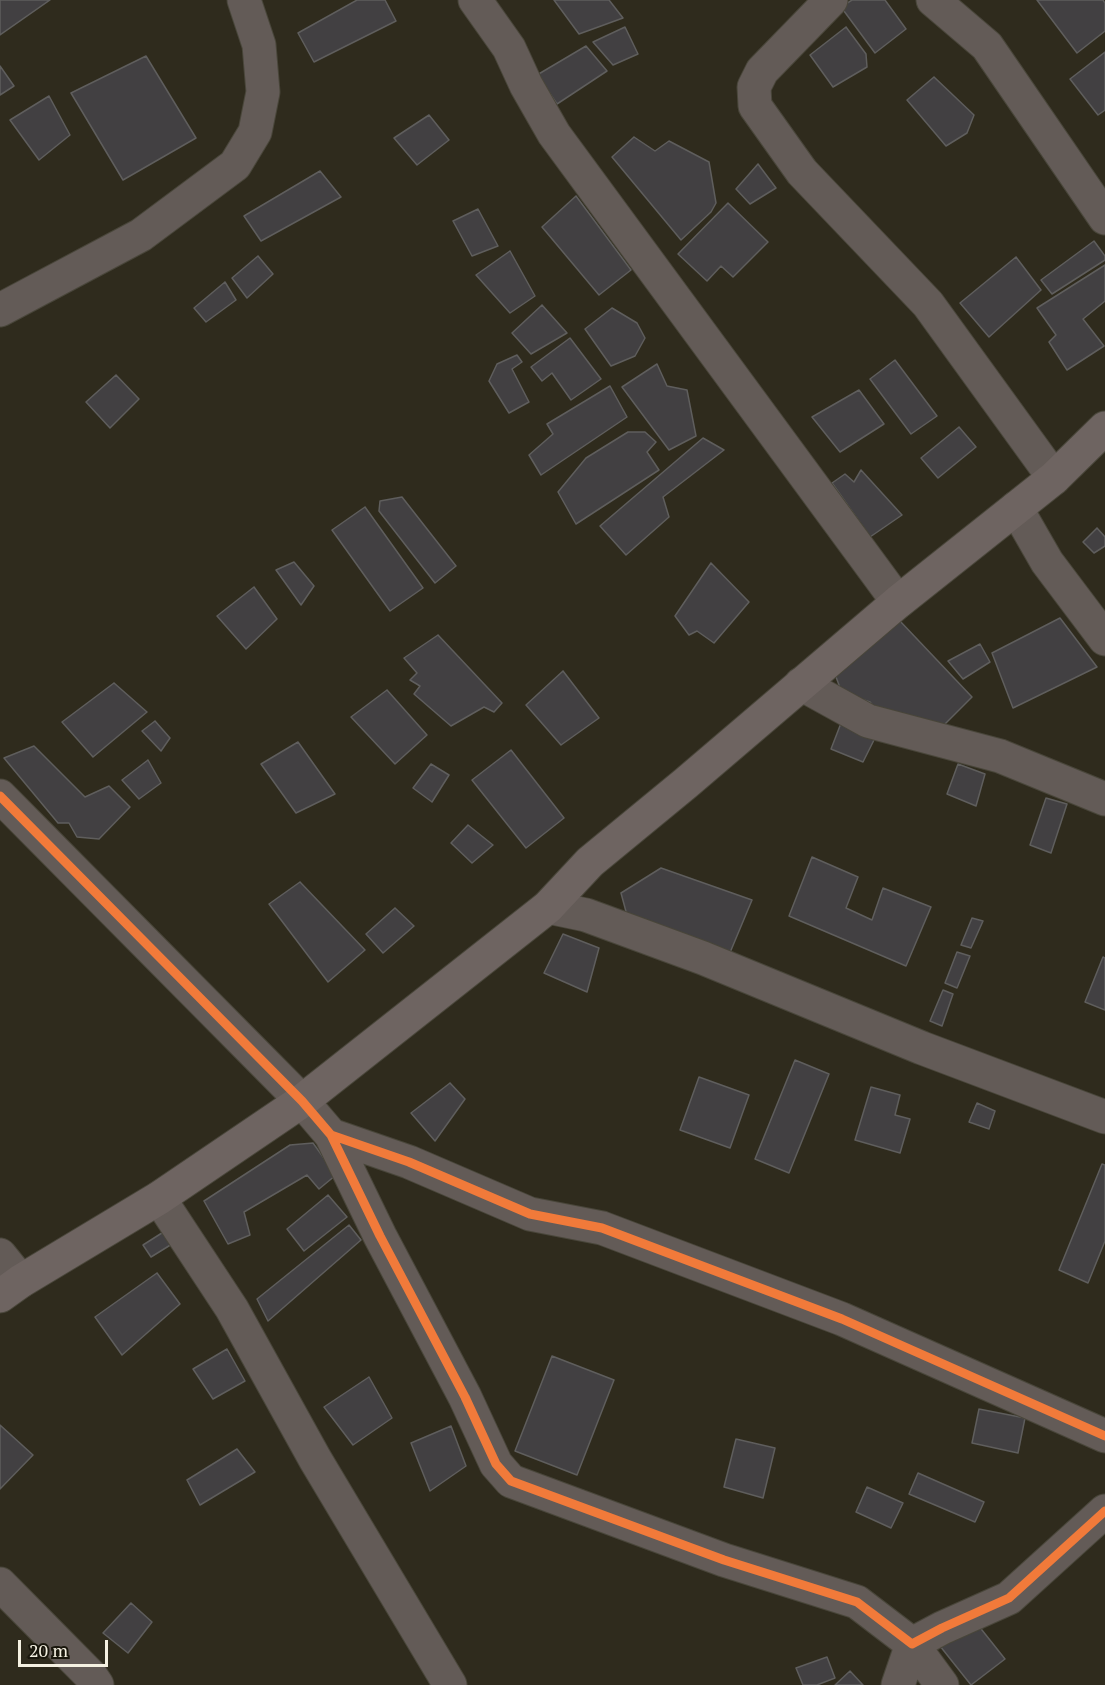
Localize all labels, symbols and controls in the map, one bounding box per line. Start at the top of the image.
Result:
scale bar [21,1628,111,1666]
text: 20 m [29,1638,68,1662]

